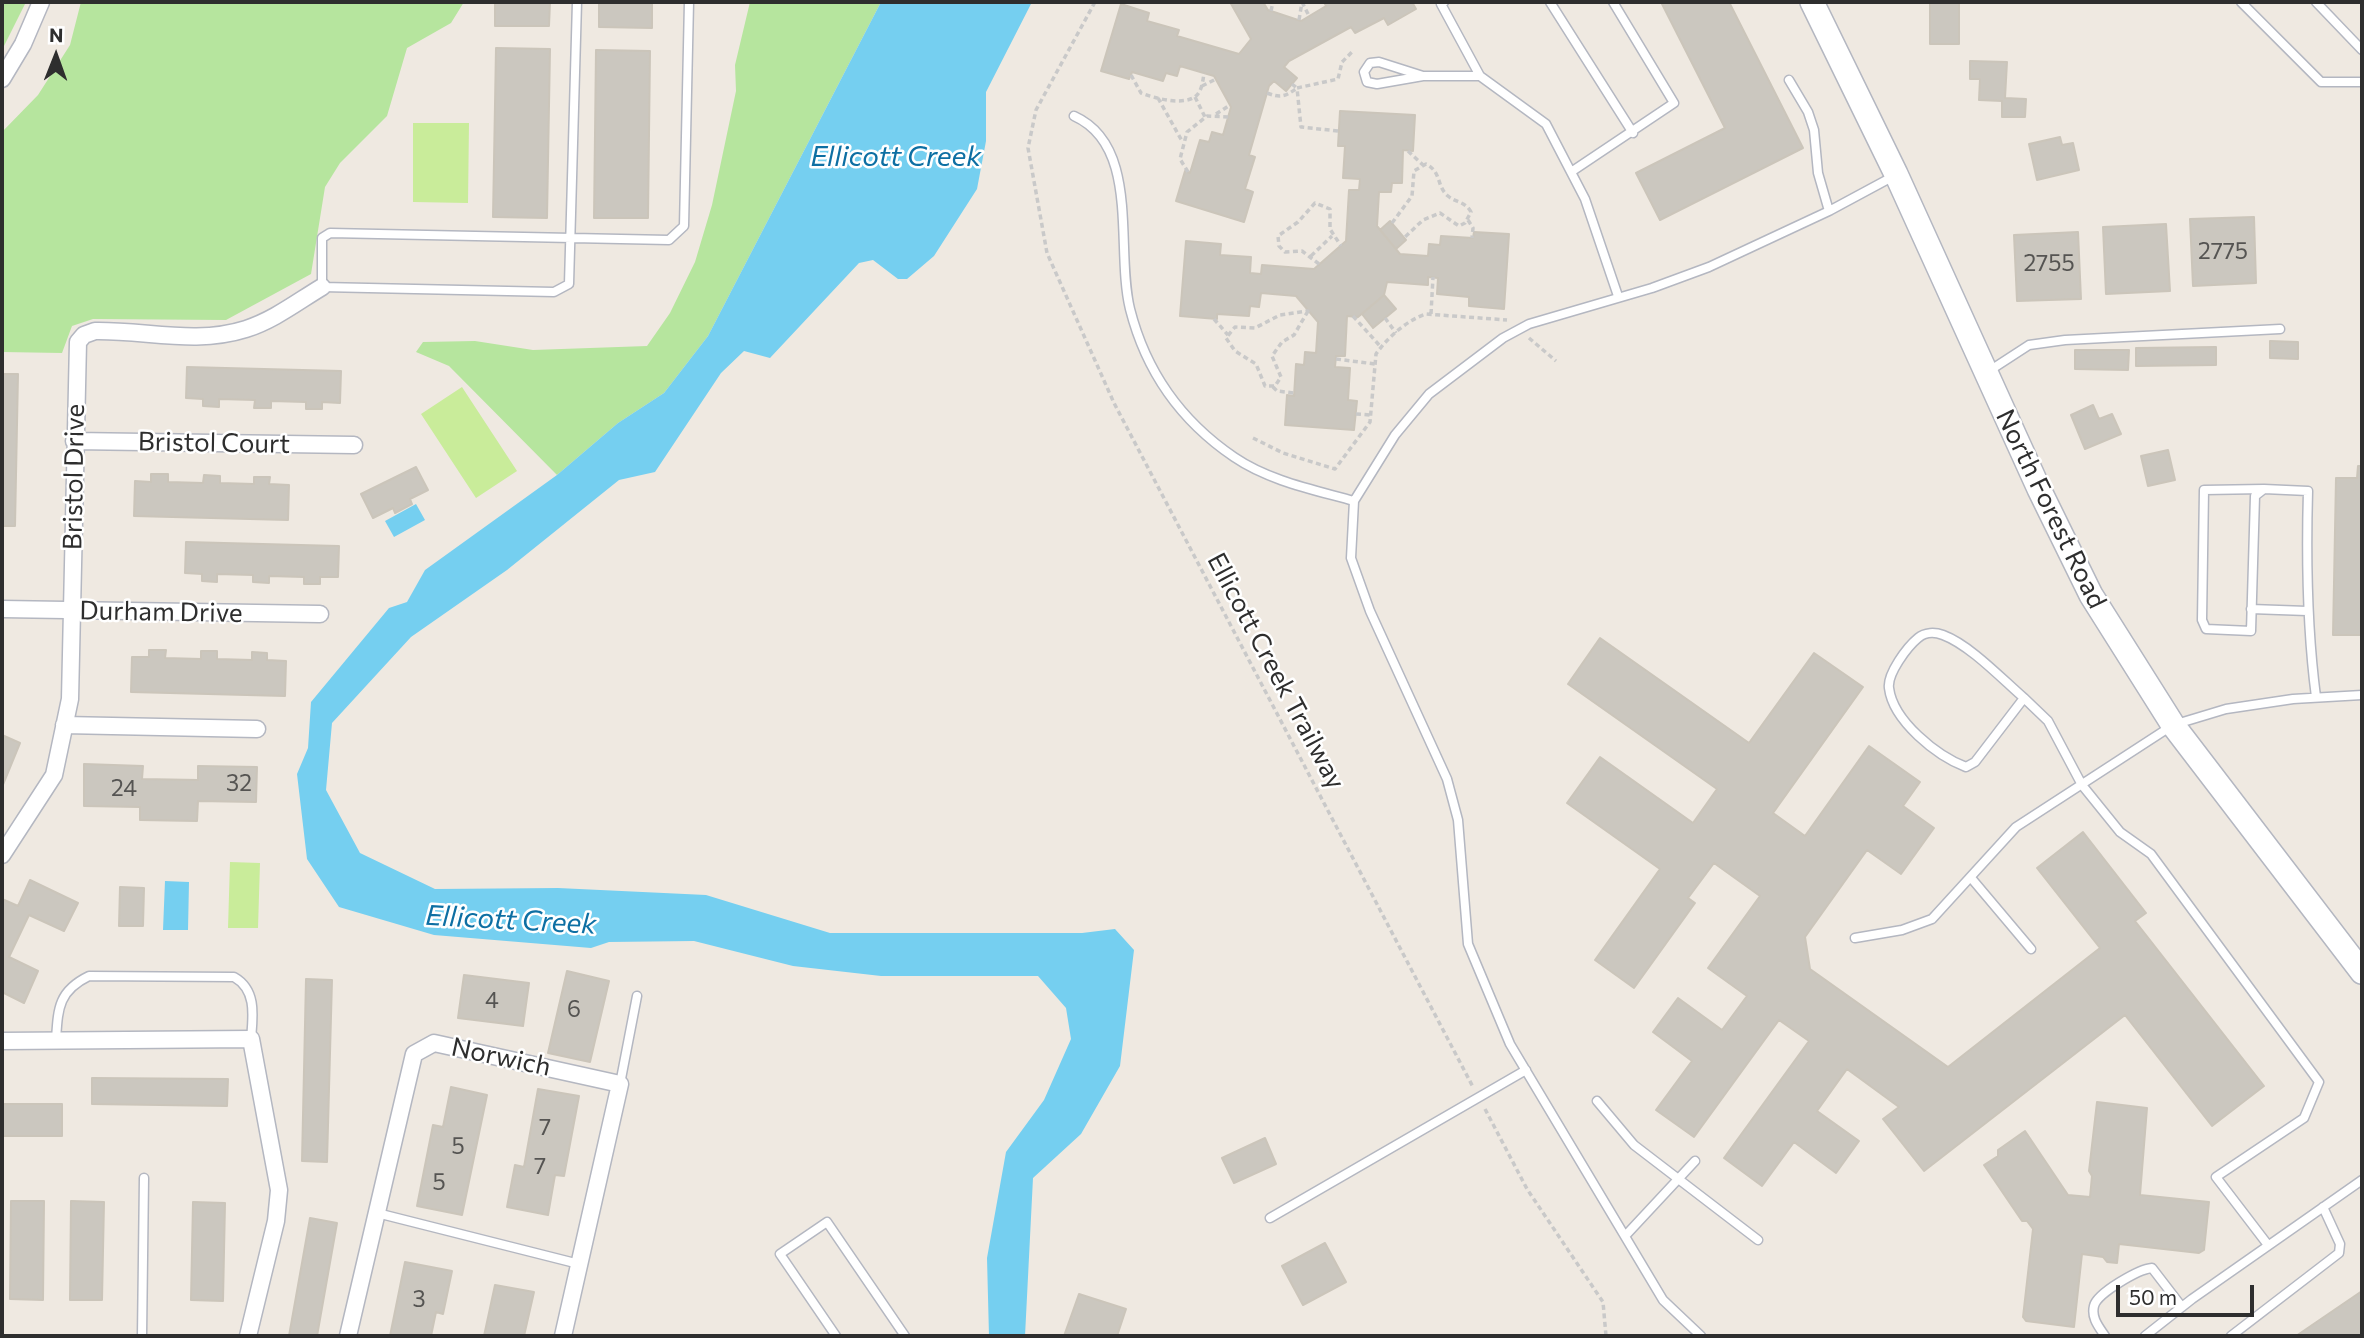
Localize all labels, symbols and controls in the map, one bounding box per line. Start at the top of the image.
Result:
north arrow [21,21,91,91]
text: N [49,23,64,46]
water label: Ellicott Creek [810,140,982,174]
house number: 2775 [2198,237,2248,265]
house number: 2755 [2023,249,2075,277]
street label: Bristol Drive [57,404,91,550]
street label: North Forest Road [1989,404,2113,614]
street label: Bristol Court [138,426,290,460]
street label: Ellicott Creek Trailway [1201,548,1351,794]
street label: Durham Drive [79,595,243,629]
house number: 32 [226,769,252,797]
house number: 24 [111,774,137,802]
water label: Ellicott Creek [425,899,597,941]
house number: 4 [485,986,499,1014]
house number: 6 [567,995,581,1023]
street label: Norwich [448,1031,554,1083]
house number: 7 [539,1113,551,1141]
house number: 5 [451,1132,465,1160]
house number: 7 [534,1152,546,1180]
house number: 5 [432,1168,446,1196]
scale bar [2119,1272,2257,1316]
text: 50 m [2129,1284,2177,1309]
house number: 3 [412,1285,426,1313]

